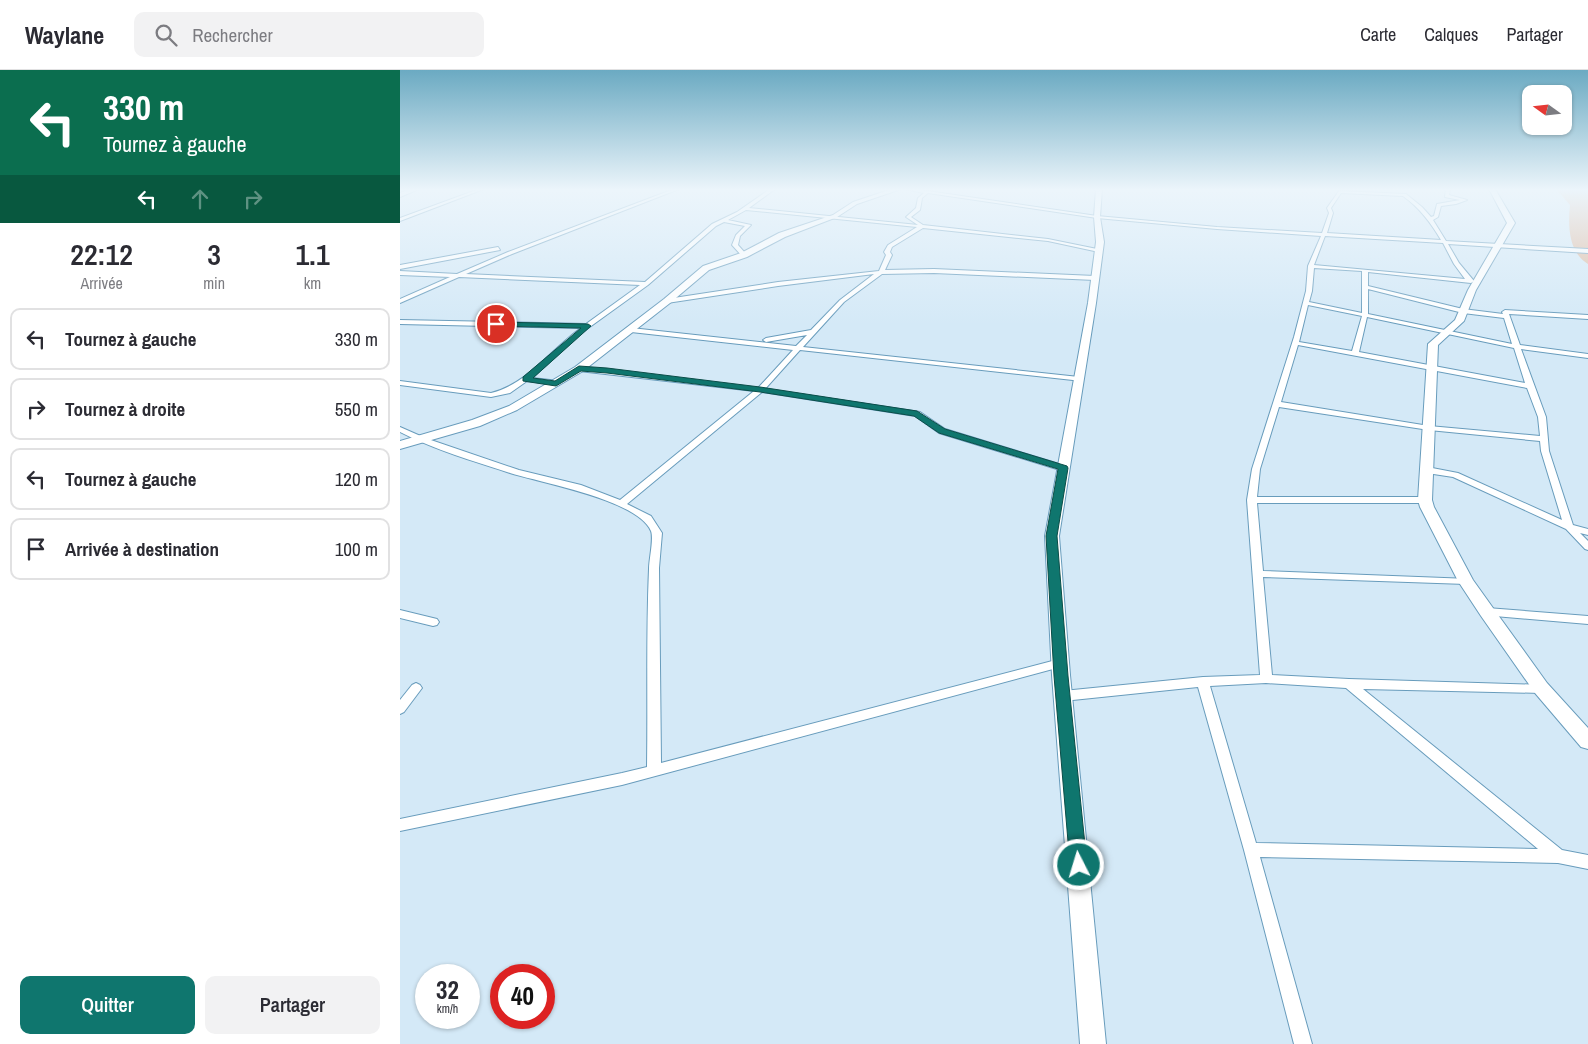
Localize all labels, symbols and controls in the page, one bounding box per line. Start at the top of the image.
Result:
search box [134,12,484,57]
text: Waylane [25,19,104,51]
icon: search [152,21,180,49]
text: Rechercher [192,22,273,48]
text: Carte [1360,22,1396,47]
text: Calques [1424,22,1478,47]
text: Partager [1506,22,1563,47]
text: 330 m [103,84,184,131]
north arrow [1522,85,1572,135]
map controls [1522,85,1572,135]
icon: left [20,90,85,155]
text: Tournez à gauche [103,129,246,159]
icon: left [133,185,161,213]
icon: ahead [186,185,214,213]
icon: right [239,185,267,213]
text: 22:12 [70,234,133,274]
text: 3 [207,234,221,274]
text: 1.1 [295,234,330,274]
text: Arrivée [80,272,123,294]
text: min [203,272,225,294]
text: km [304,272,321,294]
pin [475,303,517,345]
icon: arrive [482,310,510,338]
icon: left [22,325,50,353]
text: Tournez à gauche [65,326,196,352]
text: 330 m [335,326,378,352]
icon: right [22,395,50,423]
text: Tournez à droite [65,396,185,422]
text: 550 m [335,396,378,422]
icon: left [22,465,50,493]
text: Tournez à gauche [65,466,196,492]
text: 120 m [335,466,378,492]
icon: arrive [22,535,50,563]
text: Arrivée à destination [65,536,219,562]
text: 100 m [335,536,378,562]
position arrow [1052,838,1104,890]
speed limit sign: 40 [490,964,555,1029]
text: 32 [436,973,459,1007]
button: Quitter [20,976,195,1034]
button: Partager [205,976,380,1034]
text: km/h [437,1001,458,1017]

